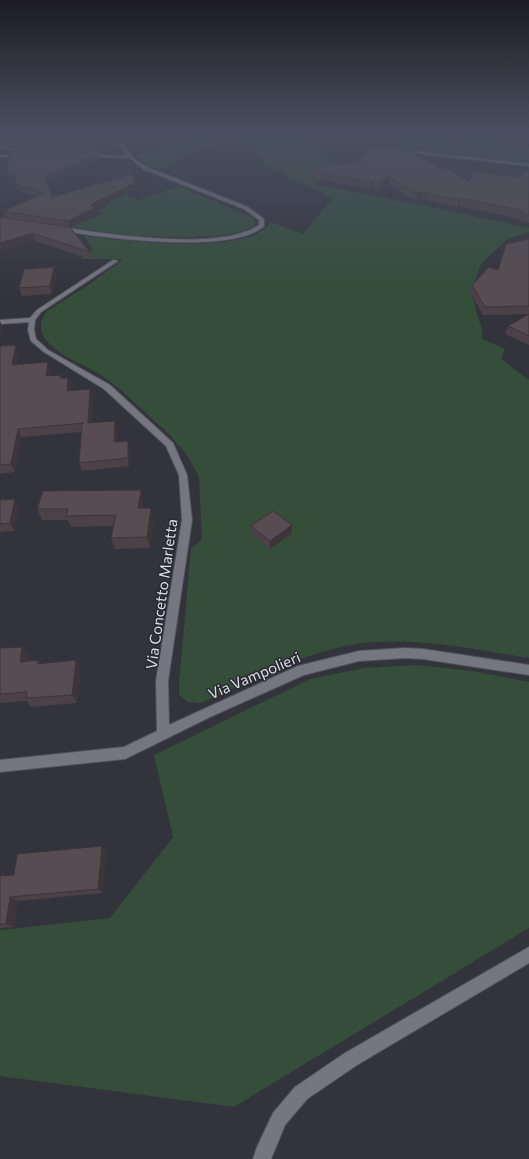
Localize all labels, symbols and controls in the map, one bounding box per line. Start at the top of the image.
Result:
street label: Via Concetto Marletta [142,518,180,670]
street label: Via Vampolieri [205,647,303,703]

